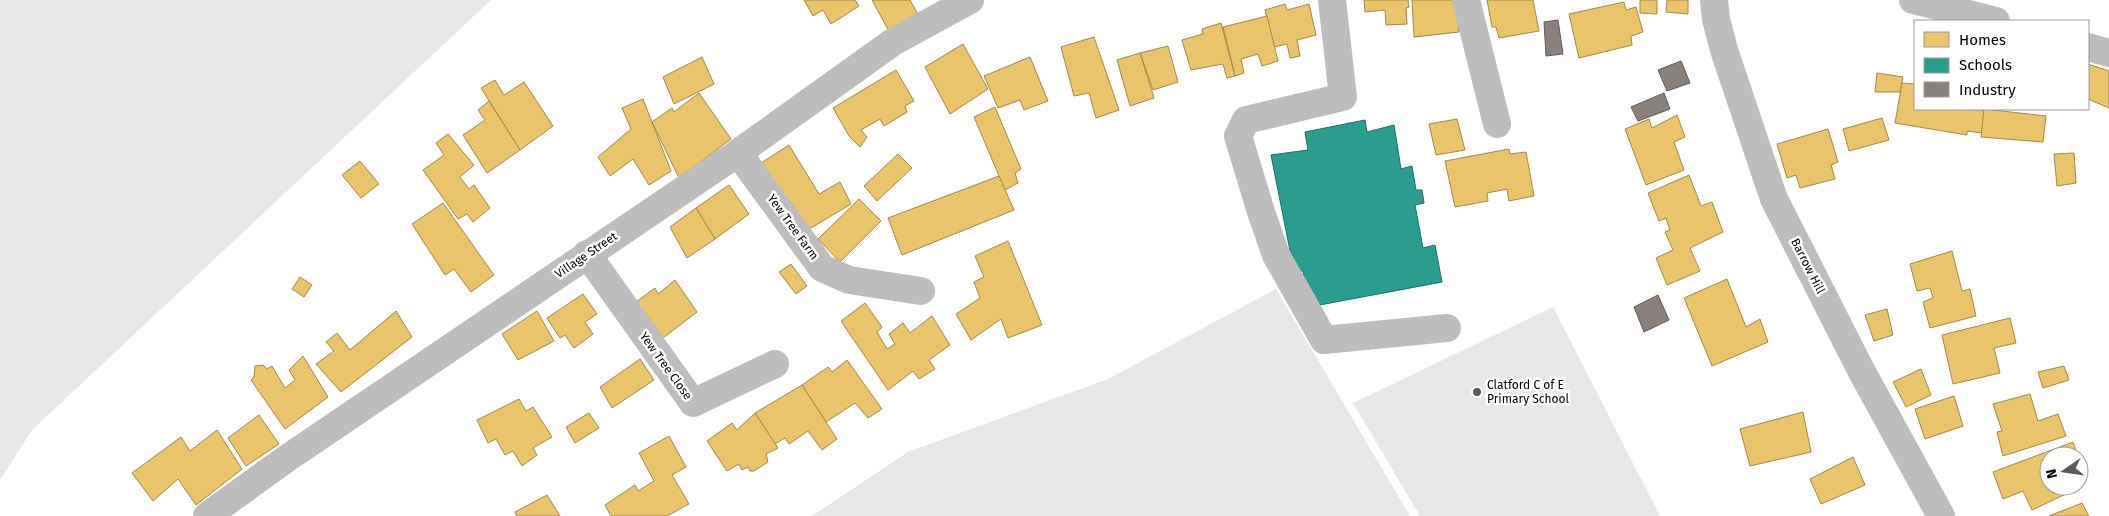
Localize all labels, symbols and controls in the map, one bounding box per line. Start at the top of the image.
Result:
legend [1914,20,2089,110]
text: Homes [1959,31,2006,49]
text: Schools [1959,56,2012,74]
text: Industry [1959,81,2016,99]
street label: Yew Tree Farm [765,192,821,262]
street label: Village Street [552,229,620,281]
street label: Barrow Hill [1788,236,1828,296]
street label: Yew Tree Close [637,330,695,402]
place label: Clatford C of E Primary School [1487,378,1570,406]
marker: Clatford C of E Primary School [1471,386,1483,398]
north arrow [2039,446,2089,496]
text: N [2042,467,2061,480]

